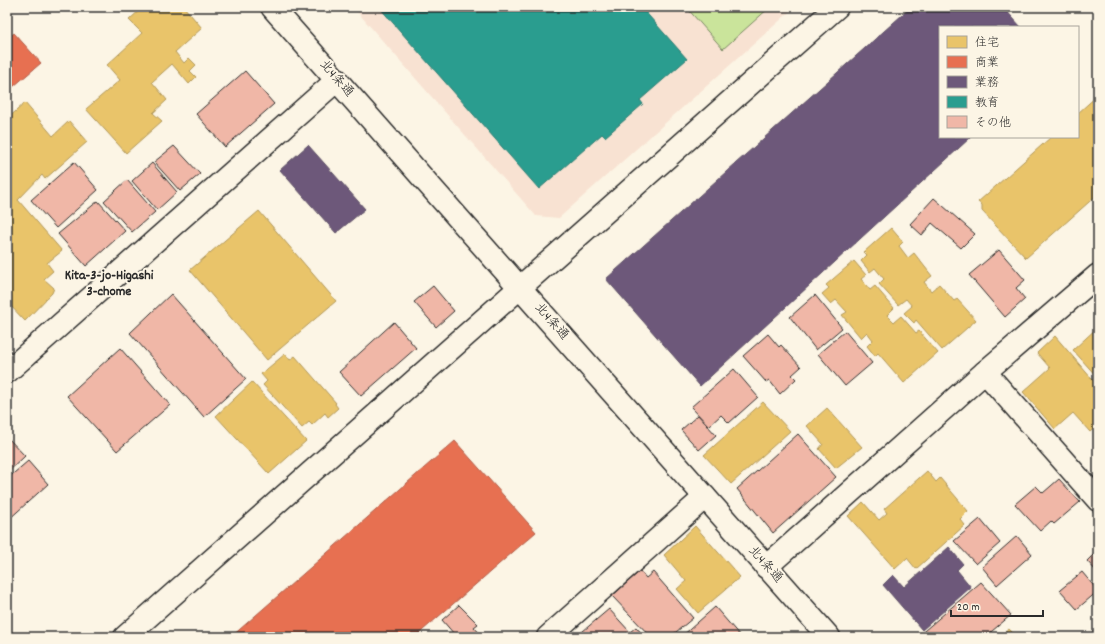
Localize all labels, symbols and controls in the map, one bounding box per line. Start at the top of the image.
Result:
legend [939,26,1079,138]
text: 住宅 [975,35,999,52]
text: 商業 [975,55,999,72]
street label: 北4条通 [314,56,358,102]
text: 業務 [975,75,999,92]
text: 教育 [975,95,999,112]
text: その他 [975,115,1011,132]
district label: Kita-3-jo-Higashi 3-chome [65,266,154,302]
street label: 北4条通 [529,299,573,345]
street label: 北4条通 [743,542,787,588]
scale bar [951,592,1043,618]
text: 20 m [957,599,980,616]

